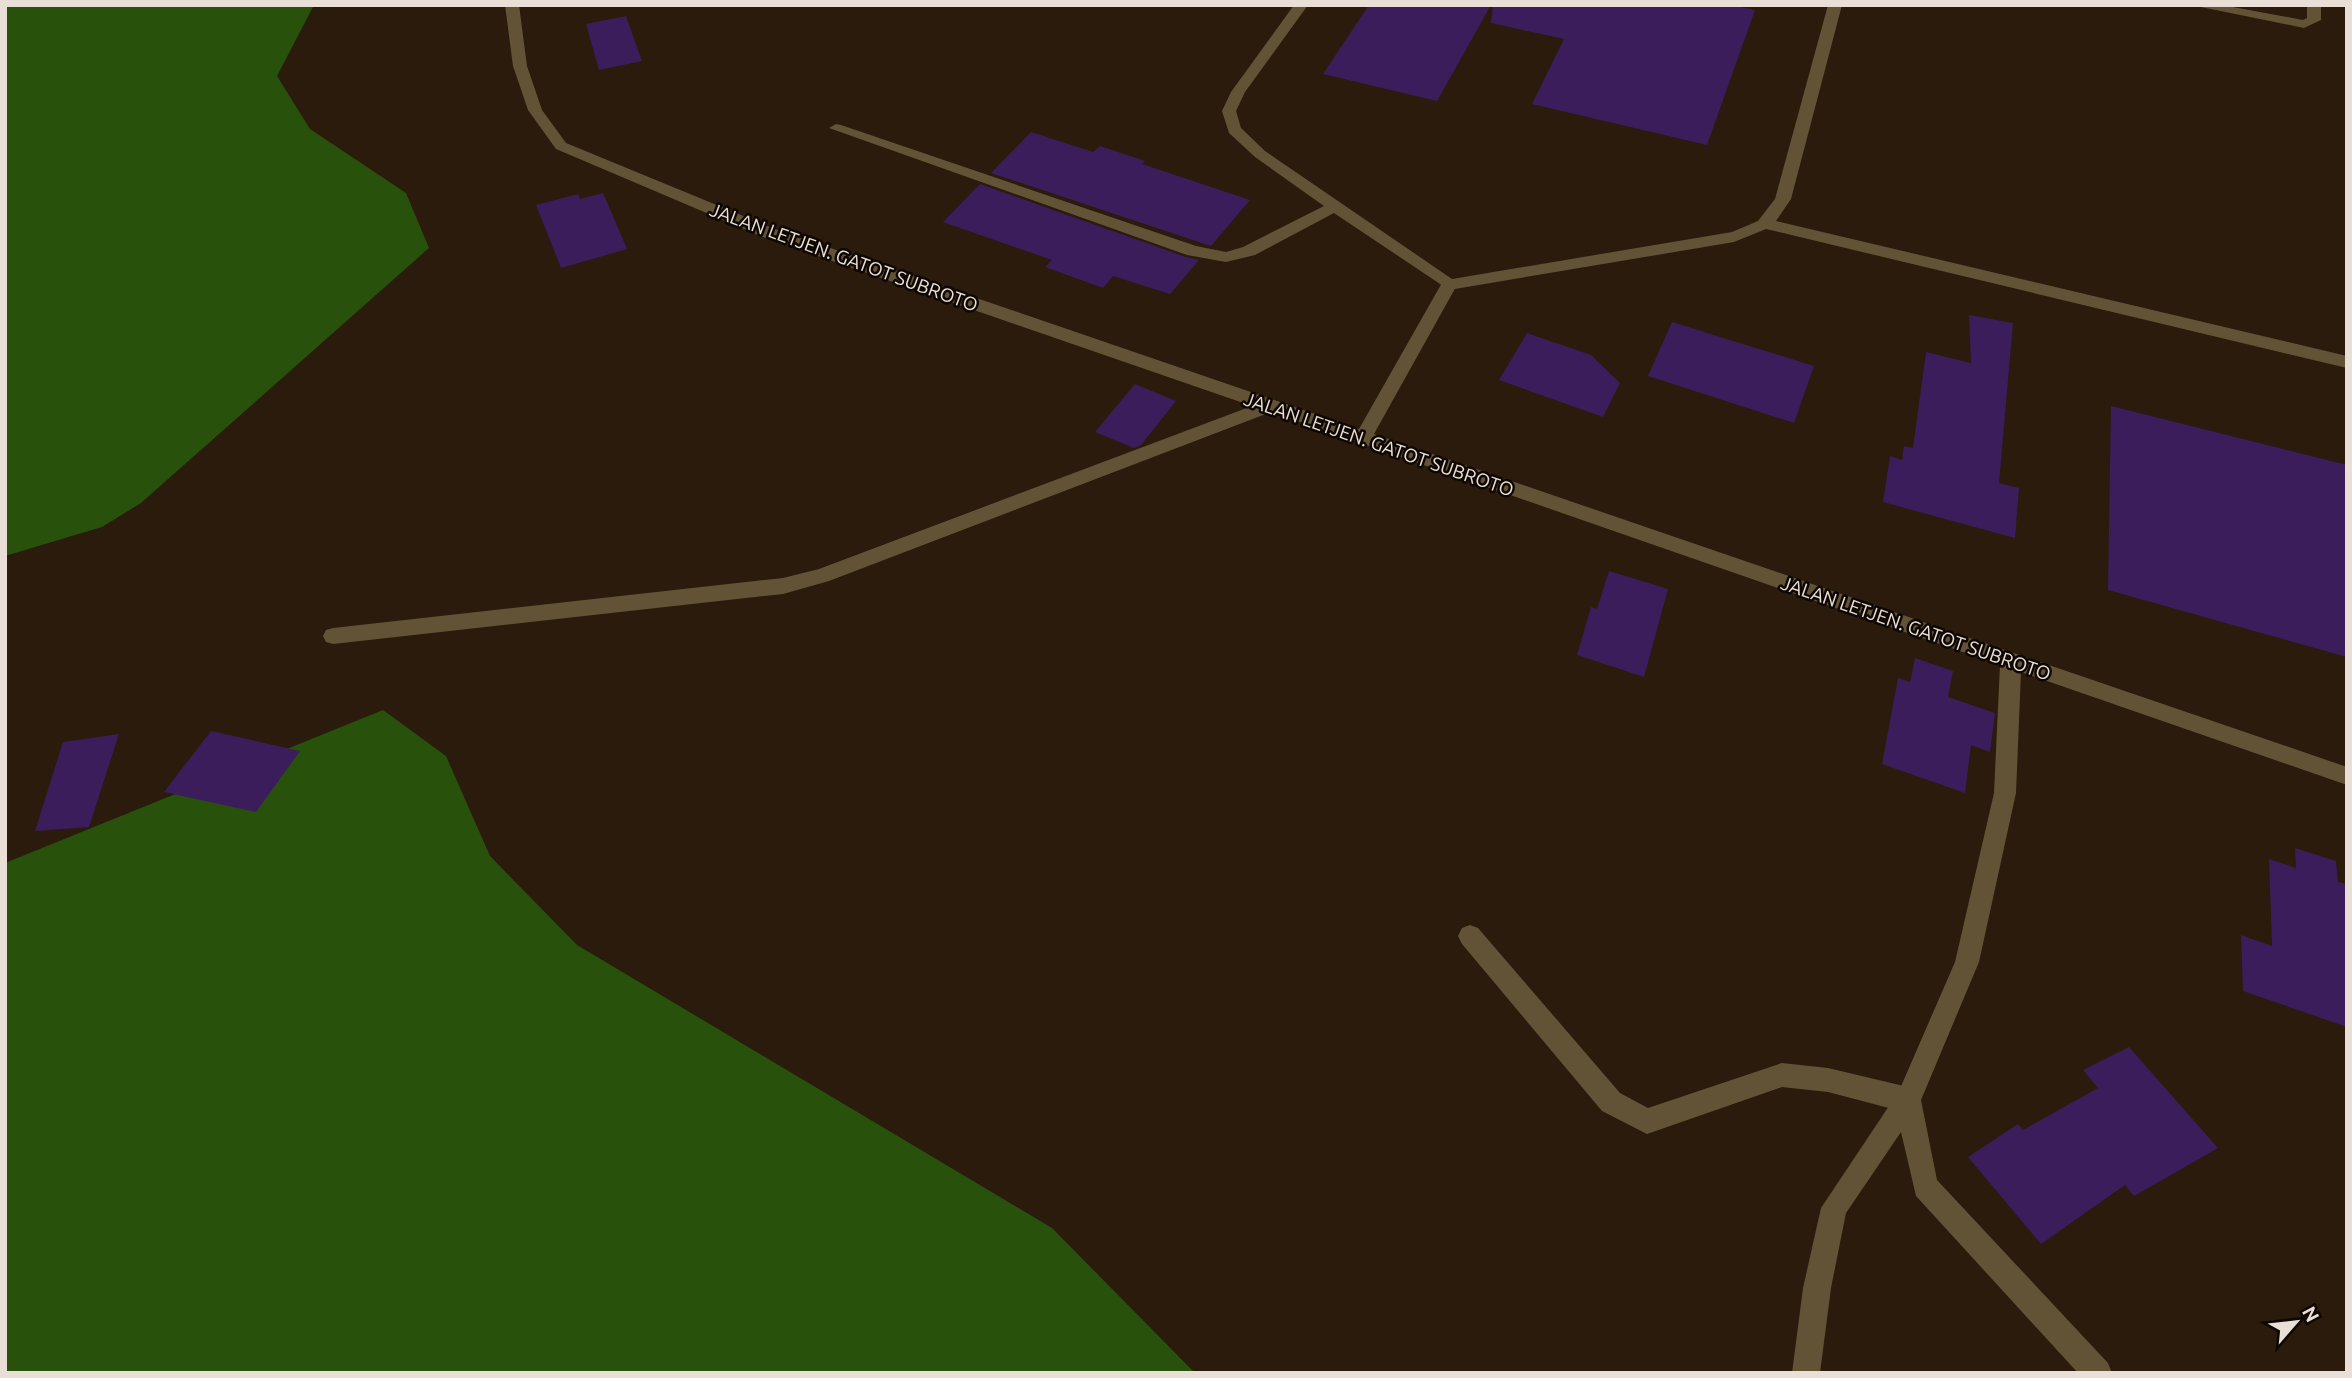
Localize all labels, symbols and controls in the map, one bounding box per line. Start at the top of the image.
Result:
street label: JALAN LETJEN. GATOT SUBROTO [707,198,981,316]
street label: JALAN LETJEN. GATOT SUBROTO [1241,387,1517,501]
street label: JALAN LETJEN. GATOT SUBROTO [1778,571,2054,685]
north arrow [2261,1287,2331,1357]
text: N [2298,1303,2324,1325]

